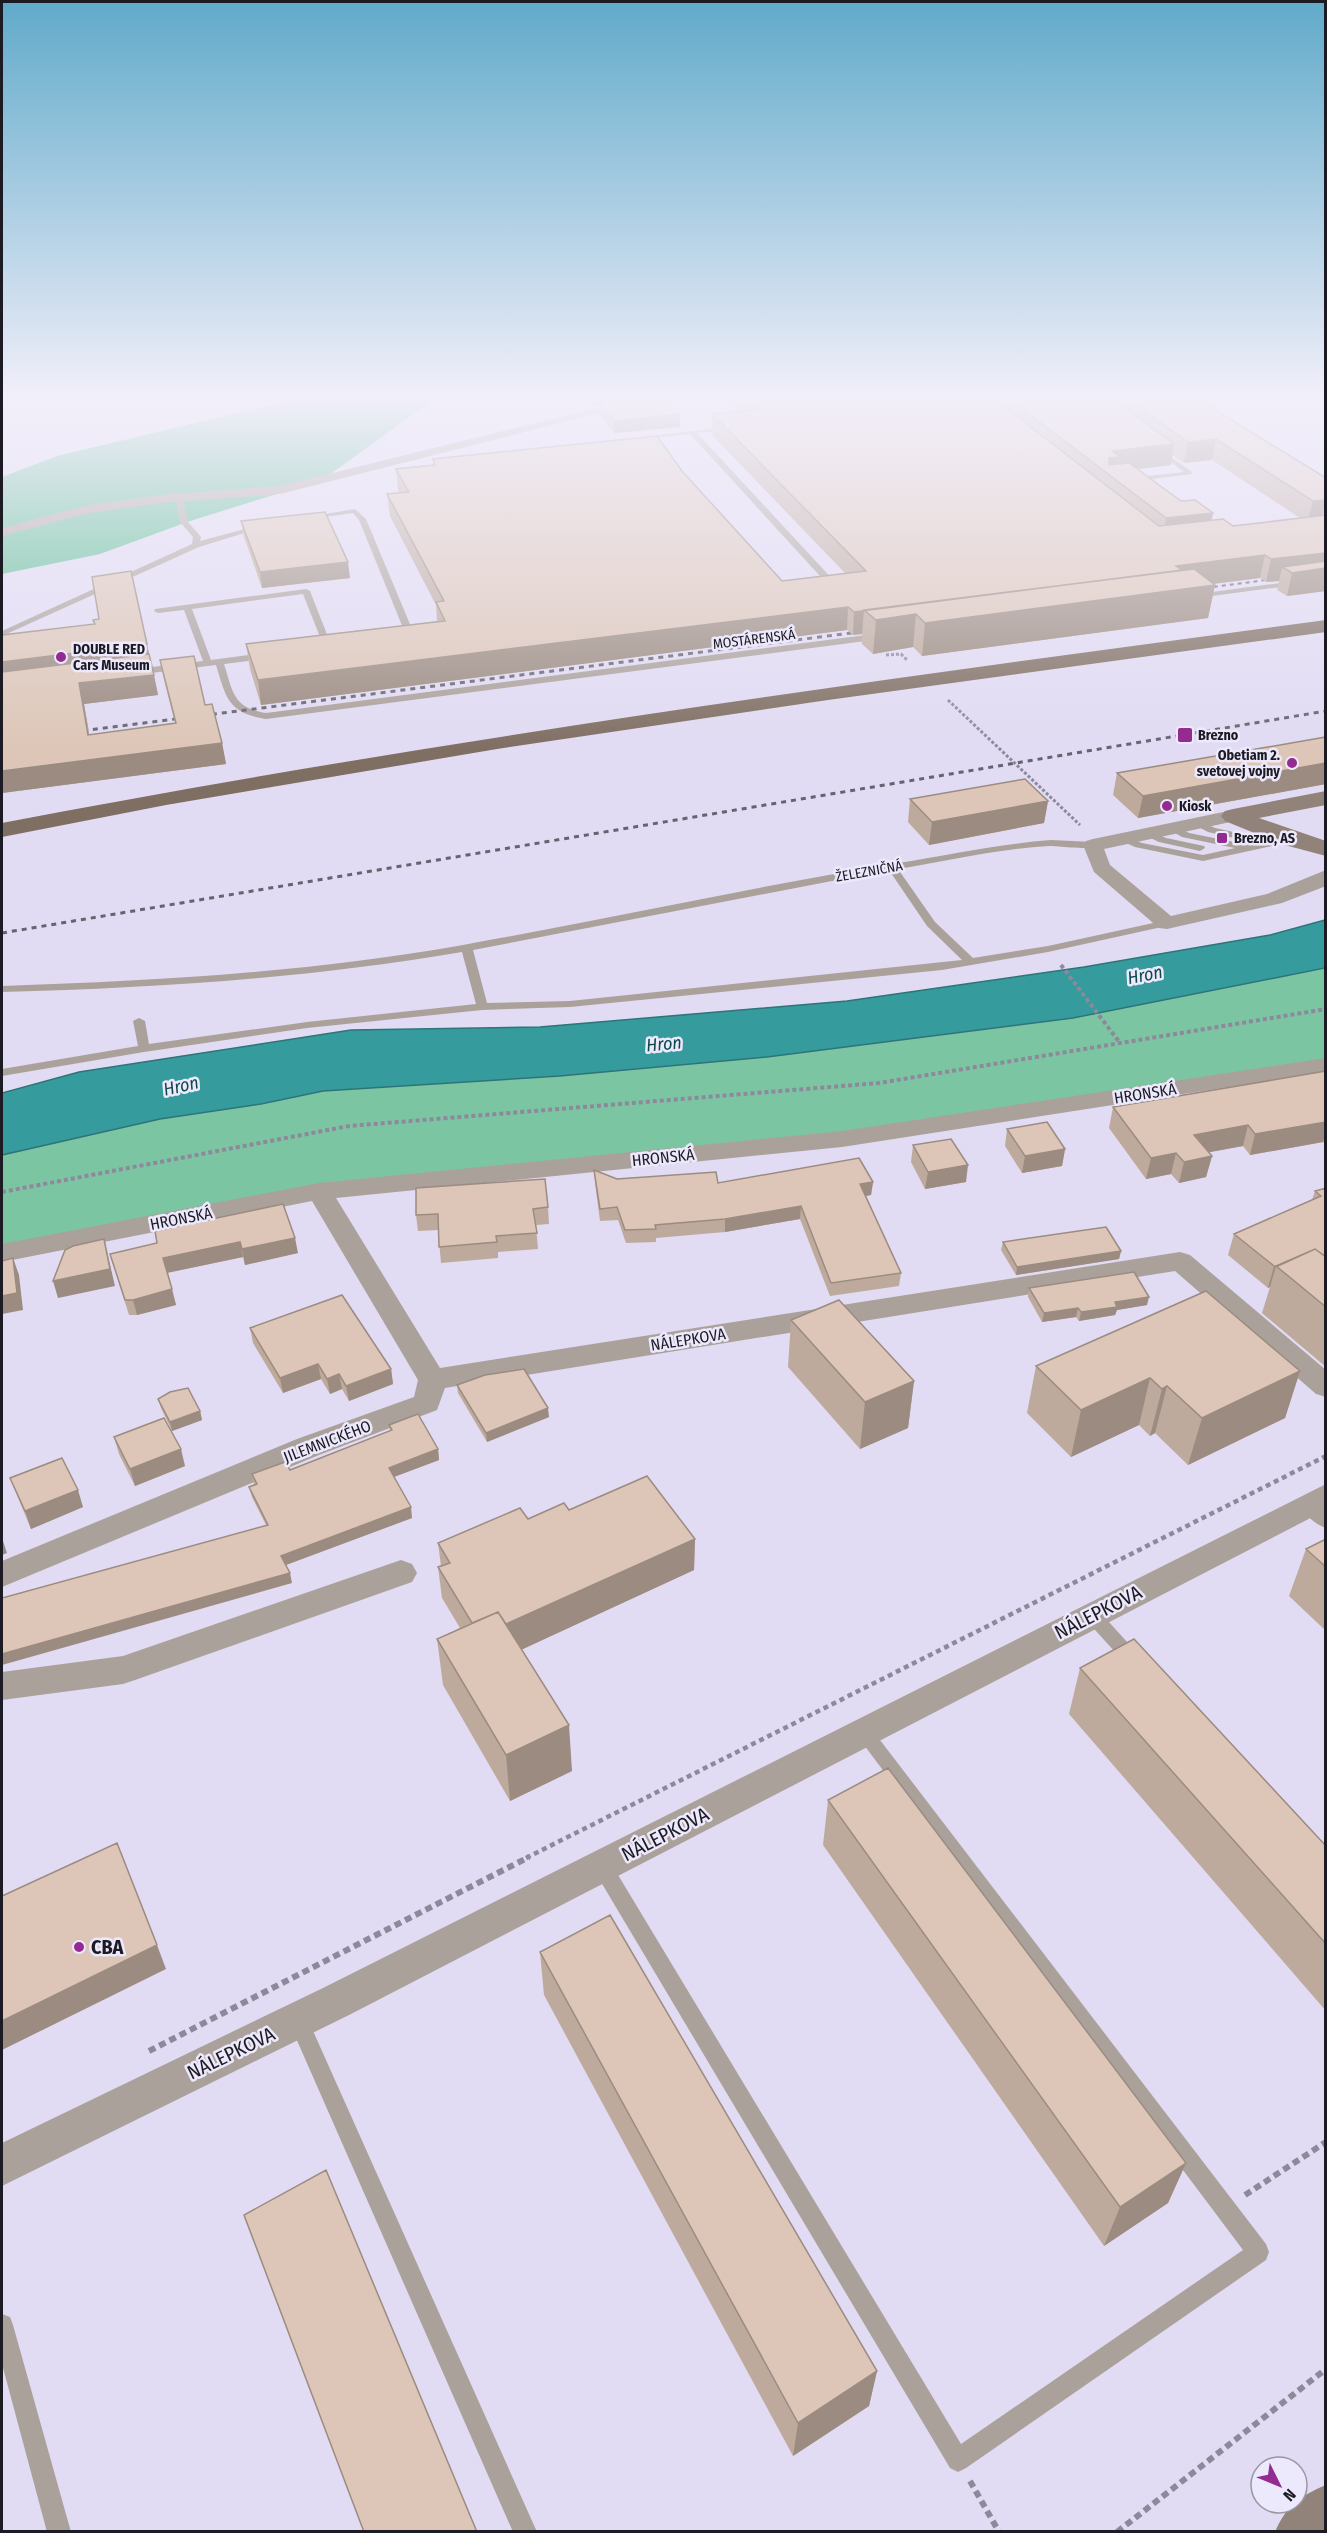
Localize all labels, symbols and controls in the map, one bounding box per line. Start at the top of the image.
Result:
street label: MOSTÁRENSKÁ [712,625,797,653]
place label: DOUBLE RED Cars Museum [73,641,150,674]
marker: DOUBLE RED Cars Museum [54,650,68,664]
marker: Brezno [1176,726,1194,744]
place label: Brezno [1198,727,1239,744]
place label: Obetiam 2. svetovej vojny [1197,747,1280,780]
marker: Obetiam 2. svetovej vojny [1285,756,1299,770]
place label: Kiosk [1179,798,1212,815]
marker: Kiosk [1160,799,1174,813]
place label: Brezno, AS [1234,830,1295,847]
marker: Brezno, AS [1215,831,1229,845]
street label: ŽELEZNIČNÁ [834,856,904,886]
water label: Hron [1125,961,1165,989]
water label: Hron [645,1031,683,1057]
water label: Hron [161,1071,201,1101]
street label: HRONSKÁ [1113,1079,1178,1108]
street label: HRONSKÁ [631,1145,696,1170]
street label: HRONSKÁ [148,1203,214,1234]
street label: NÁLEPKOVA [649,1324,727,1355]
street label: JILEMNICKÉHO [281,1416,374,1467]
street label: NÁLEPKOVA [1050,1580,1146,1644]
street label: NÁLEPKOVA [617,1802,713,1866]
place label: CBA [91,1935,125,1959]
marker: CBA [72,1940,86,1954]
street label: NÁLEPKOVA [183,2021,279,2085]
north arrow [1249,2455,1309,2515]
text: N [1279,2485,1300,2505]

